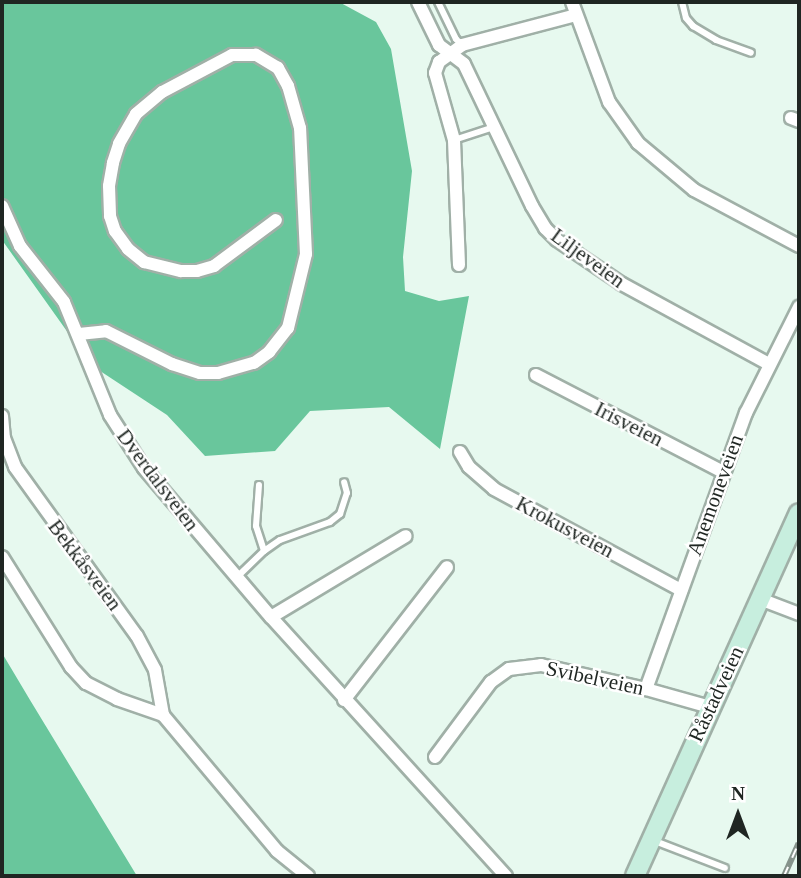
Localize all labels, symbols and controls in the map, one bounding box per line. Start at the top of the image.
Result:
street label: Liljeveien [546,223,630,293]
street label: Irisveien [591,396,667,452]
street label: Dverdalsveien [111,424,205,536]
street label: Anemoneveien [681,431,749,559]
street label: Krokusveien [512,491,618,563]
street label: Bekkåsveien [43,515,127,615]
street label: Råstadveien [683,642,749,746]
street label: Svibelveien [544,655,646,701]
north arrow [703,780,773,850]
text: N [731,783,745,804]

